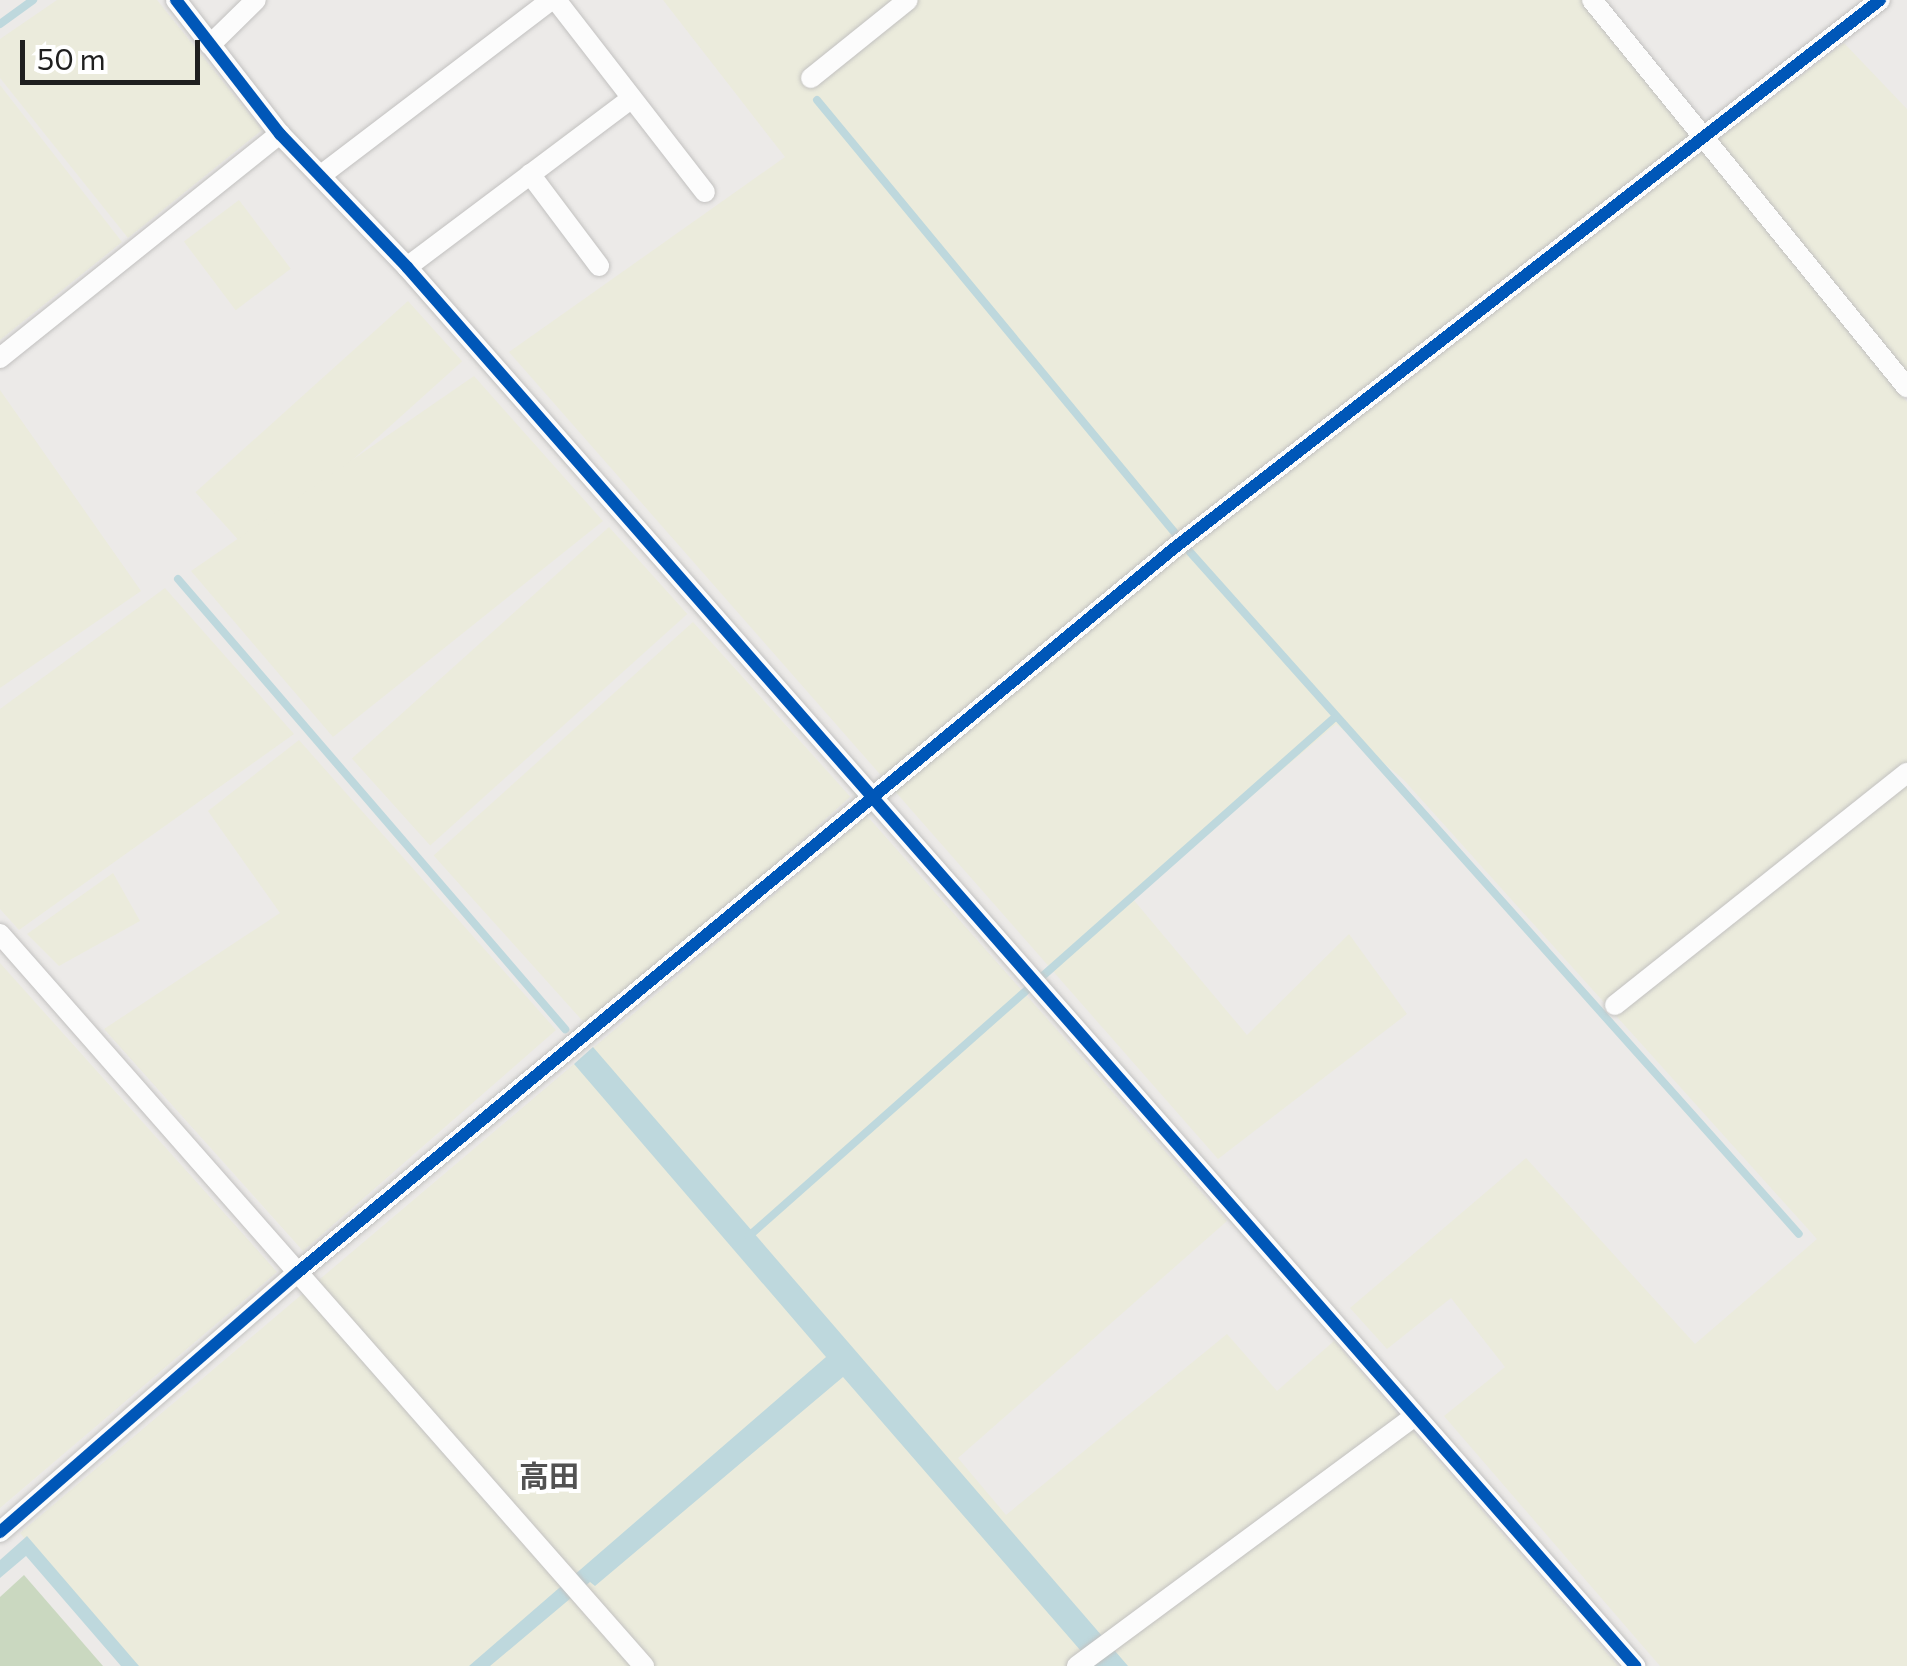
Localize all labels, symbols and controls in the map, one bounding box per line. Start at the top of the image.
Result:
scale bar [25,20,205,82]
text: 50 m [37,39,106,76]
district label: 高田 [519,1457,579,1493]

